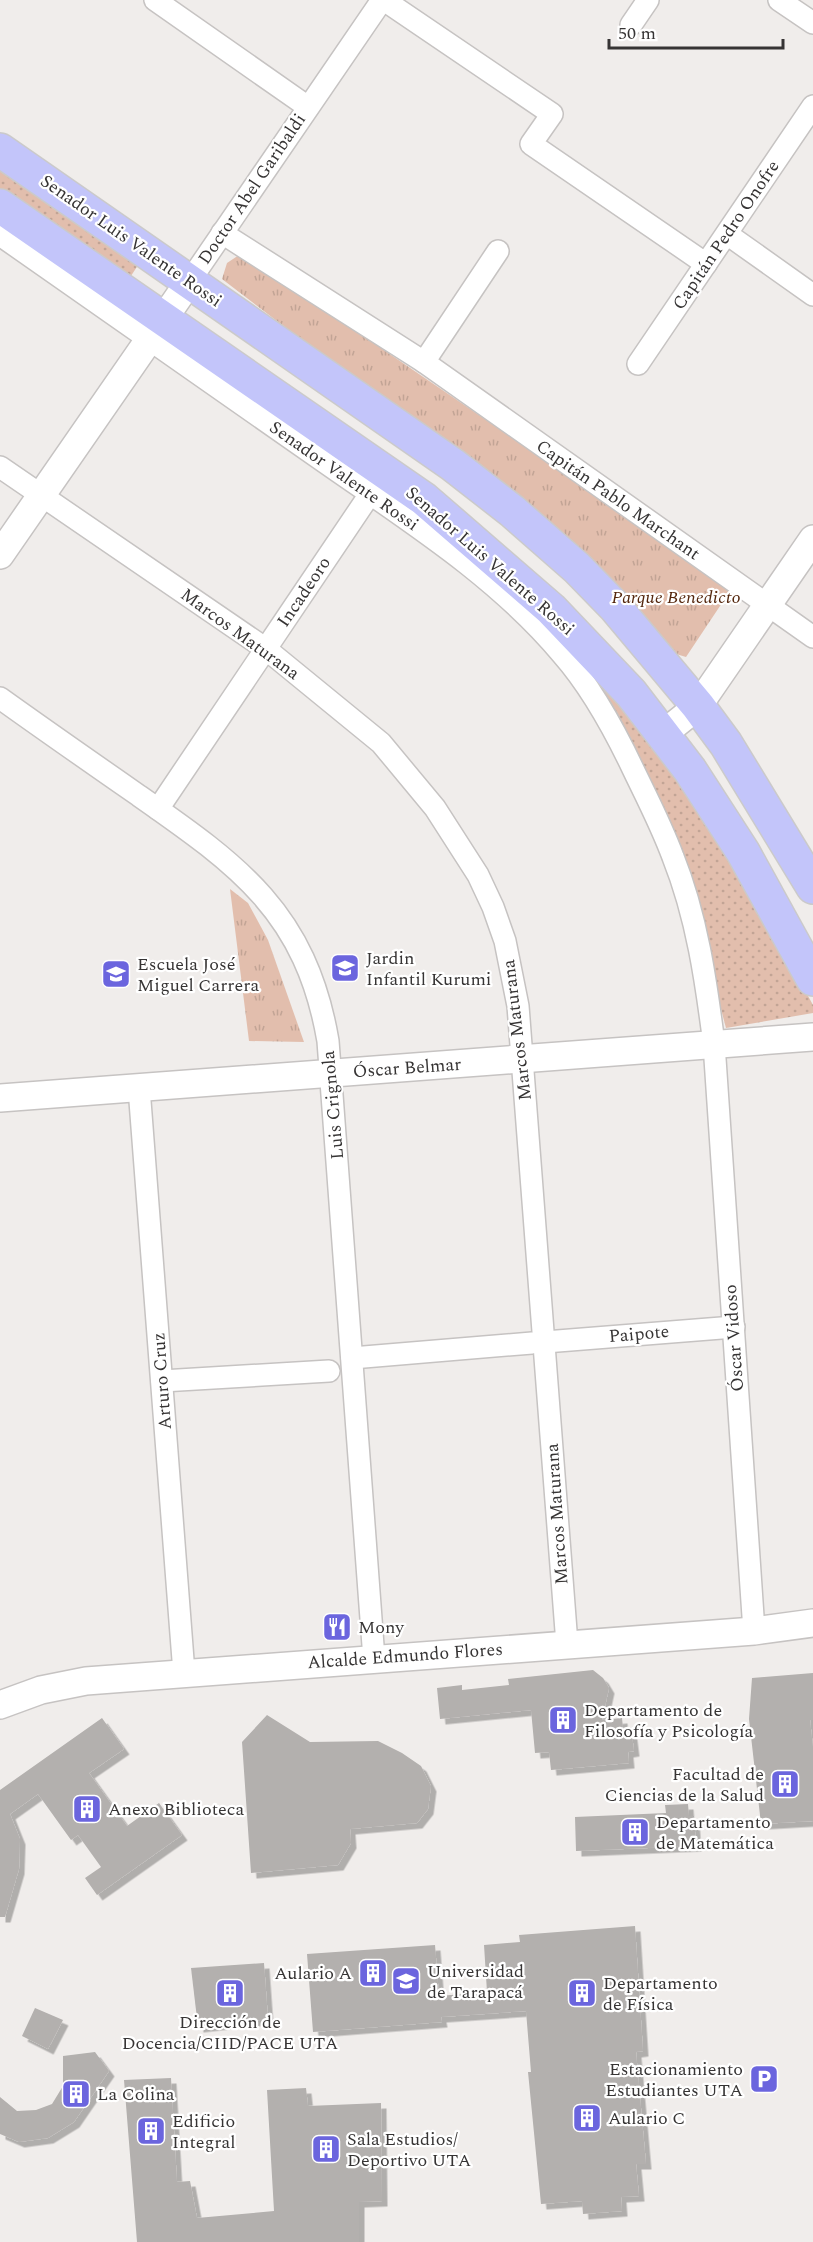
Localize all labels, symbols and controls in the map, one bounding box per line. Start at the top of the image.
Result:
scale bar [609,12,783,50]
text: 50 m [618,20,656,47]
street label: Doctor Abel Garibaldi [191,108,313,270]
street label: Capitán Pedro Onofre [666,155,786,315]
street label: Senador Luis Valente Rossi [35,168,227,314]
street label: Senador Valente Rossi [264,414,424,538]
street label: Capitán Pablo Marchant [530,433,706,567]
street label: Senador Luis Valente Rossi [399,480,581,642]
street label: Incadeoro [270,551,338,633]
street label: Marcos Maturana [175,581,305,687]
park label: Parque Benedicto [611,584,741,611]
place label: Jardin Infantil Kurumi [366,945,491,993]
place label: Escuela José Miguel Carrera [137,951,260,999]
school or university icon: Jardin Infantil Kurumi [329,952,361,984]
school or university icon: Escuela José Miguel Carrera [100,958,132,990]
street label: Marcos Maturana [495,958,539,1102]
street label: Luis Crignola [315,1049,351,1161]
street label: Óscar Belmar [352,1051,462,1085]
street label: Óscar Vidoso [717,1283,751,1393]
street label: Paipote [608,1318,670,1350]
street label: Arturo Cruz [145,1331,179,1431]
street label: Marcos Maturana [539,1442,575,1586]
restaurant icon: Mony [321,1611,353,1643]
place label: Mony [358,1614,405,1641]
street label: Alcalde Edmundo Flores [306,1636,504,1676]
place label: Departamento de Filosofía y Psicología [584,1697,754,1745]
building icon: Departamento de Filosofía y Psicología [547,1704,579,1736]
place label: Facultad de Ciencias de la Salud [605,1761,764,1809]
building icon: Facultad de Ciencias de la Salud [769,1768,801,1800]
building icon: Anexo Biblioteca [71,1793,103,1825]
place label: Anexo Biblioteca [108,1796,244,1823]
place label: Departamento de Matemática [656,1809,774,1857]
building icon: Departamento de Matemática [619,1816,651,1848]
building icon: Aulario A [357,1957,389,1989]
place label: Universidad de Tarapacá [427,1958,524,2006]
place label: Aulario A [274,1960,352,1987]
school or university icon: Universidad de Tarapacá [390,1965,422,1997]
place label: Departamento de Física [603,1970,718,2018]
building icon: Dirección de Docencia/CIID/PACE UTA [214,1977,246,2009]
building icon: Departamento de Física [566,1977,598,2009]
place label: Dirección de Docencia/CIID/PACE UTA [122,2009,338,2057]
place label: Estacionamiento Estudiantes UTA [605,2056,743,2104]
parking icon: Estacionamiento Estudiantes UTA [748,2063,780,2095]
building icon: La Colina [60,2078,92,2110]
place label: La Colina [97,2081,175,2108]
building icon: Aulario C [571,2102,603,2134]
place label: Aulario C [608,2105,685,2132]
place label: Edificio Integral [172,2108,236,2156]
building icon: Edificio Integral [135,2115,167,2147]
place label: Sala Estudios/ Deportivo UTA [347,2126,471,2174]
building icon: Sala Estudios/ Deportivo UTA [310,2133,342,2165]

